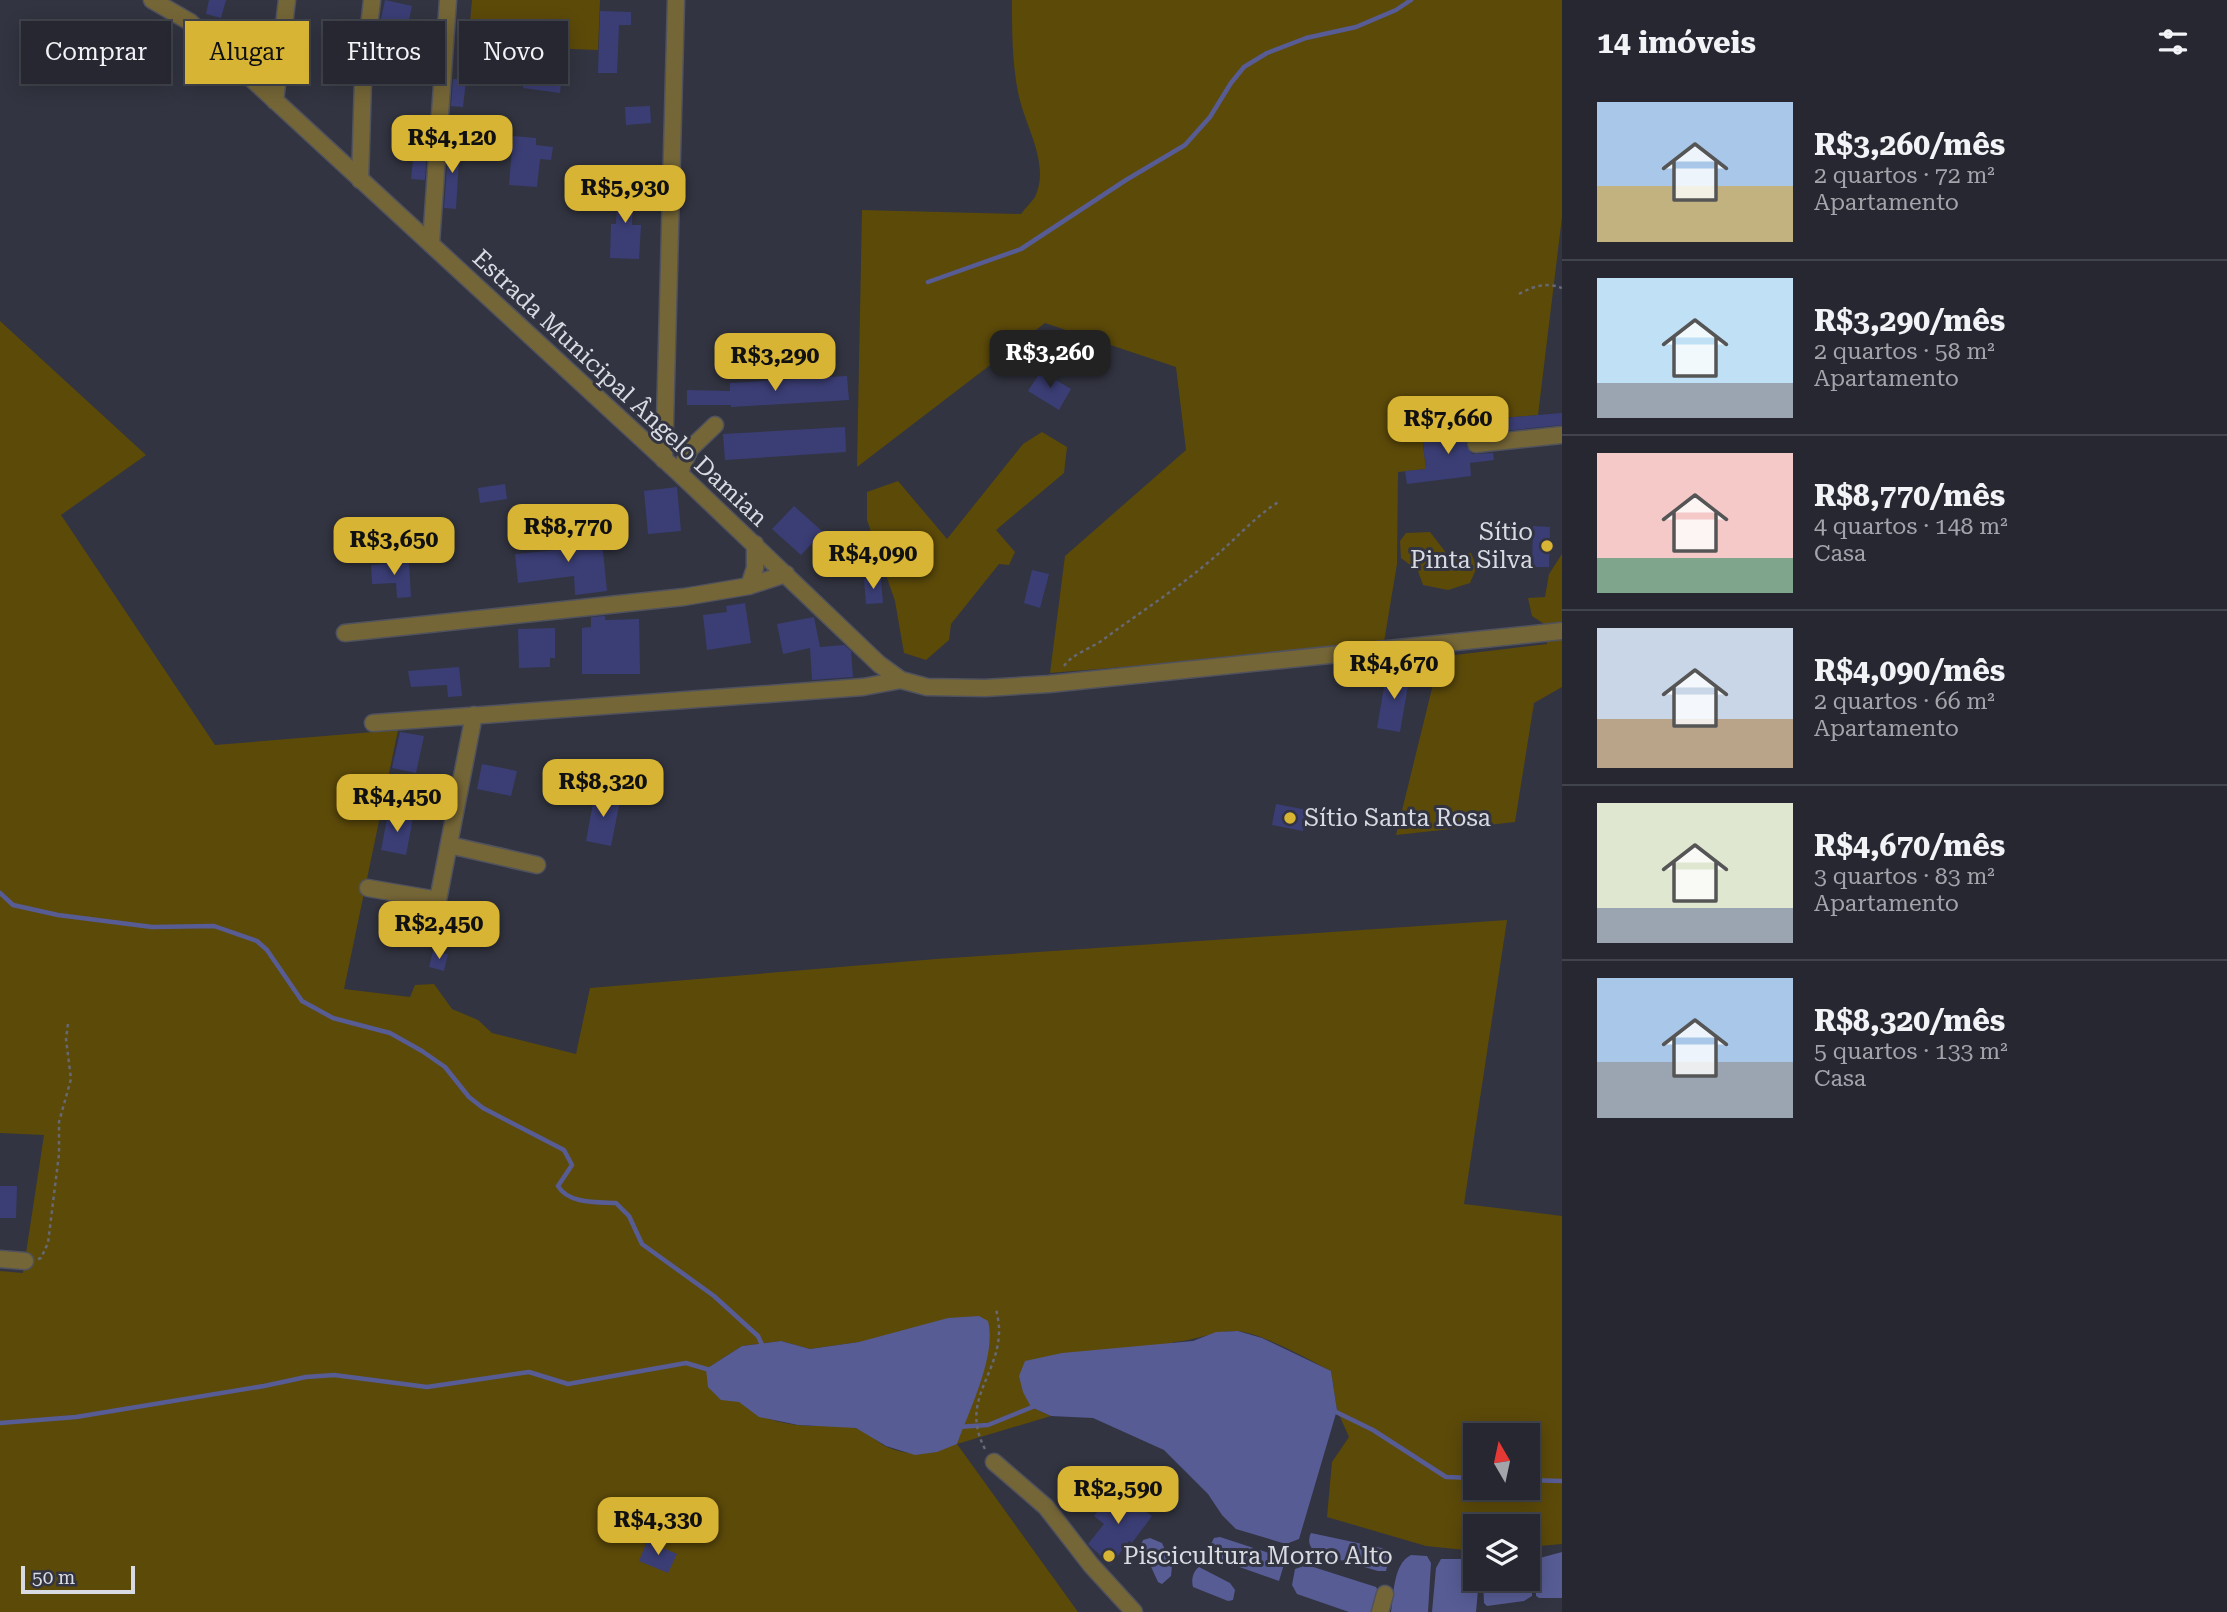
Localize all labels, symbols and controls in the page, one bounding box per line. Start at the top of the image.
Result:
chip: Comprar [21,21,171,84]
chip: Alugar [185,21,309,84]
chip: Filtros [323,21,445,84]
chip: Novo [459,21,568,84]
icon: filters [2154,23,2192,61]
text: 14 imóveis [1597,25,1756,60]
pin: R$4,120 [387,116,517,175]
text: R$4,120 [408,124,496,151]
text: R$3,260/mês [1814,127,2005,162]
icon: home [1653,130,1737,214]
text: 2 quartos · 72 m² [1814,162,1995,189]
pin: R$5,930 [560,166,690,225]
text: R$5,930 [581,174,669,201]
text: Apartamento [1814,189,1959,216]
street label: Estrada Municipal Ângelo Damian [467,243,774,532]
text: R$3,290/mês [1814,303,2005,338]
icon: home [1653,306,1737,390]
pin: R$3,260 [985,330,1115,390]
pin: R$3,290 [710,334,840,393]
text: 2 quartos · 58 m² [1814,338,1995,365]
text: R$3,260 [1006,339,1094,366]
text: R$3,290 [731,342,819,369]
text: Apartamento [1814,365,1959,392]
pin: R$7,660 [1383,396,1513,456]
text: R$7,660 [1404,405,1492,432]
text: R$8,770/mês [1814,478,2005,513]
icon: home [1653,481,1737,565]
pin: R$8,770 [503,504,633,564]
text: R$8,770 [524,513,612,540]
text: 4 quartos · 148 m² [1814,513,2008,540]
pin: R$3,650 [329,518,459,577]
place label: Sítio Pinta Silva [1410,518,1533,574]
text: R$3,650 [350,526,438,553]
pin: R$4,090 [808,532,938,591]
marker: Sítio Pinta Silva [1539,538,1555,554]
text: R$4,090 [829,540,917,567]
text: Casa [1814,540,1866,567]
pin: R$4,670 [1329,642,1459,701]
text: R$4,670 [1350,650,1438,677]
text: R$4,090/mês [1814,653,2005,688]
icon: home [1653,656,1737,740]
text: 2 quartos · 66 m² [1814,688,1995,715]
text: Apartamento [1814,715,1959,742]
pin: R$8,320 [538,760,668,819]
text: R$8,320 [559,768,647,795]
pin: R$4,450 [332,774,462,834]
text: R$4,450 [353,783,441,810]
place label: Sítio Santa Rosa [1304,804,1491,832]
marker: Sítio Santa Rosa [1282,810,1298,826]
text: R$4,670/mês [1814,828,2005,863]
icon: home [1653,831,1737,915]
text: 3 quartos · 83 m² [1814,863,1995,890]
text: Apartamento [1814,890,1959,917]
pin: R$2,450 [374,902,504,961]
text: R$2,450 [395,910,483,937]
text: R$8,320/mês [1814,1003,2005,1038]
icon: home [1653,1006,1737,1090]
text: 5 quartos · 133 m² [1814,1038,2008,1065]
text: Casa [1814,1065,1866,1092]
north arrow [1463,1423,1540,1500]
map controls [1463,1423,1540,1591]
pin: R$2,590 [1053,1466,1183,1526]
text: R$2,590 [1074,1475,1162,1502]
pin: R$4,330 [593,1498,723,1557]
text: R$4,330 [614,1506,702,1533]
button: layers [1463,1514,1540,1591]
place label: Piscicultura Morro Alto [1123,1542,1393,1570]
marker: Piscicultura Morro Alto [1101,1548,1117,1564]
scale bar [21,1563,135,1595]
text: 50 m [32,1566,75,1589]

